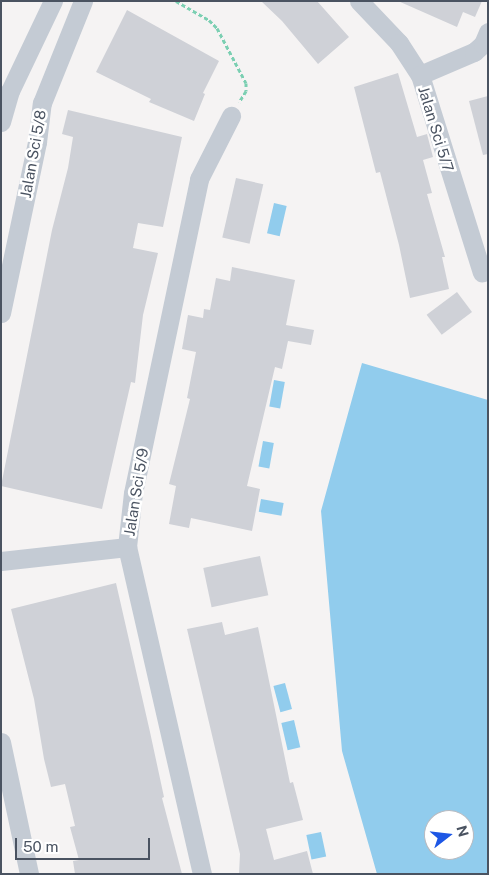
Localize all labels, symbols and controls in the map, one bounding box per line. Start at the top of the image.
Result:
street label: Jalan Sci 5/7 [414,84,458,174]
street label: Jalan Sci 5/8 [16,109,50,199]
street label: Jalan Sci 5/9 [120,447,152,537]
north arrow [424,810,474,860]
text: N [453,824,472,839]
scale bar [18,828,152,860]
text: 50 m [23,838,58,855]

